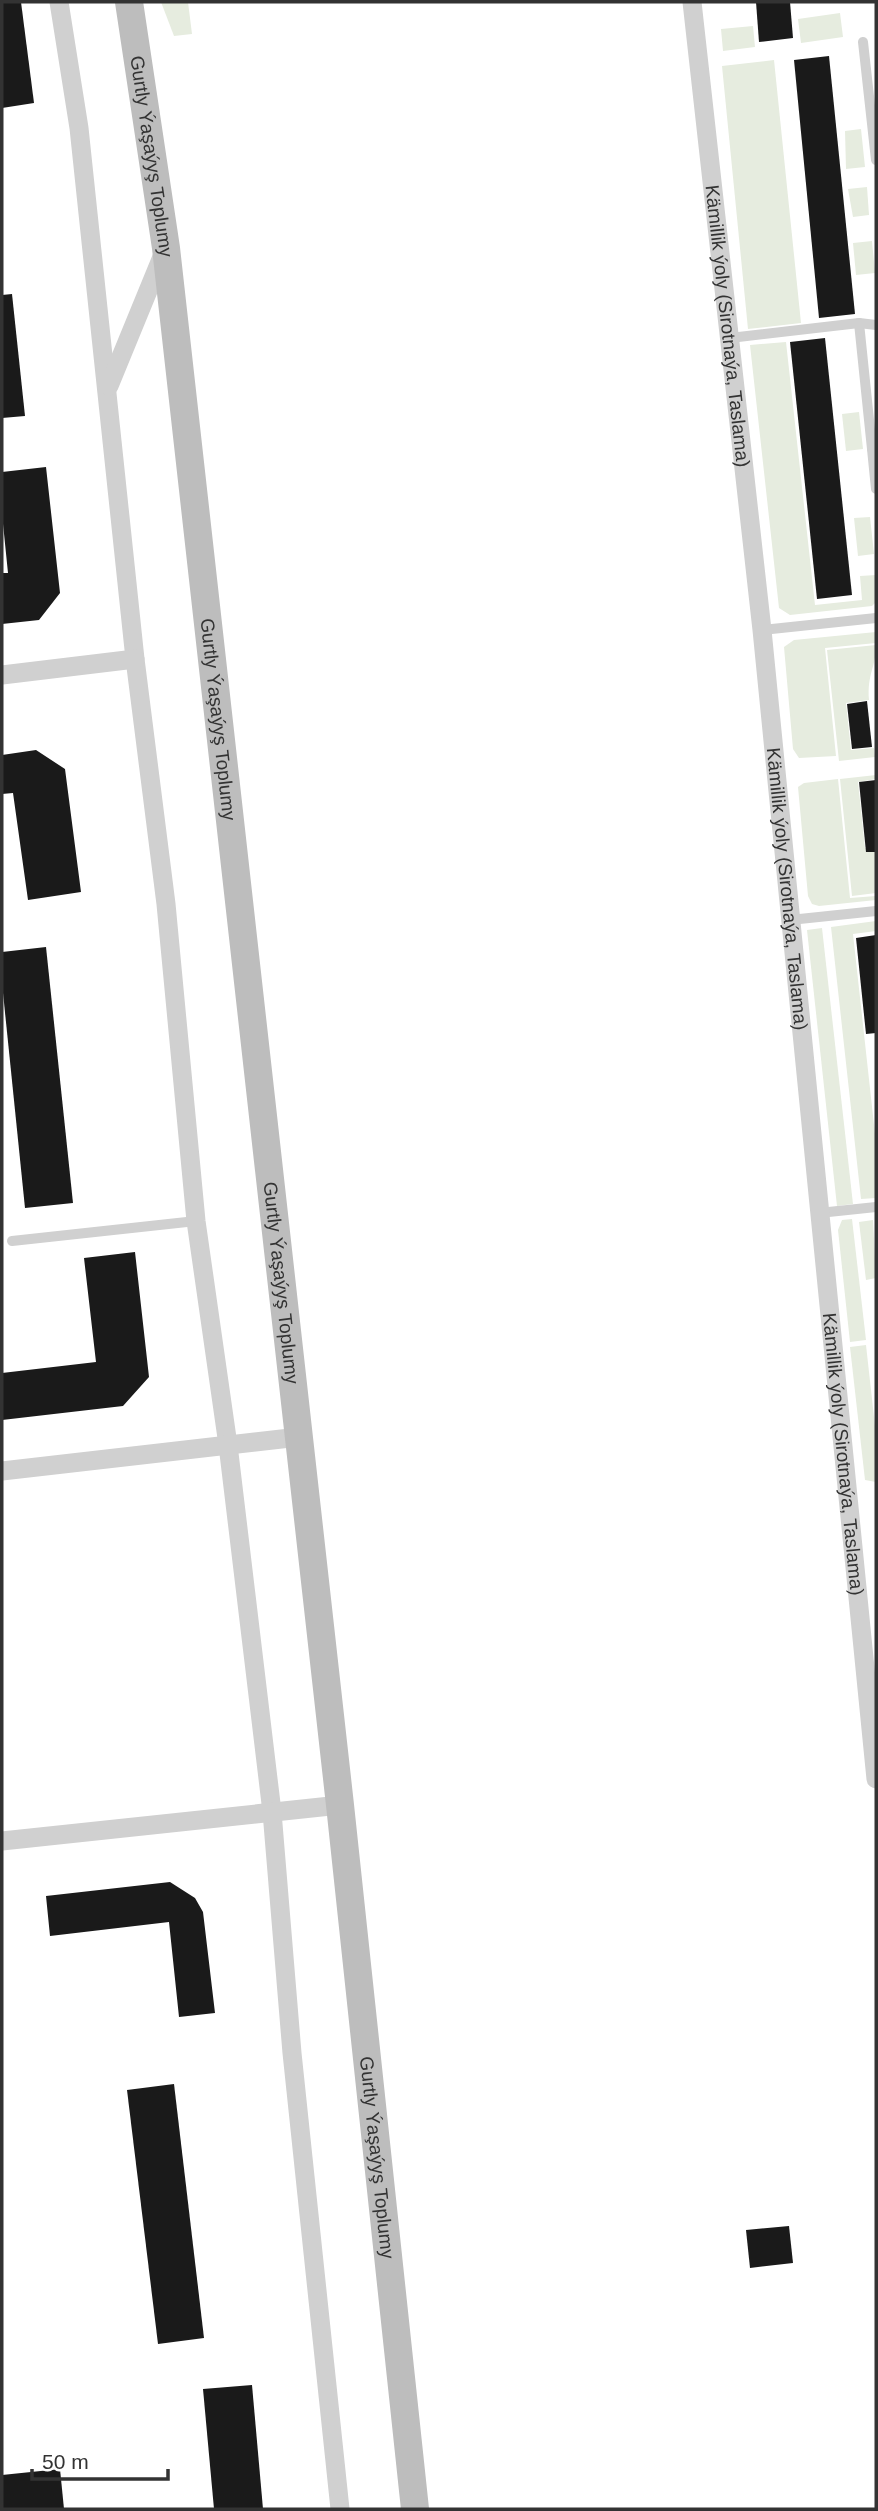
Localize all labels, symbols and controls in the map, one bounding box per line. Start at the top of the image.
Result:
street label: Gurtly Ýaşaýyş Toplumy [126,54,177,259]
street label: Kämillik ýoly (Sirotnaýa, Taslama) [701,184,754,468]
street label: Gurtly Ýaşaýyş Toplumy [196,617,240,822]
street label: Kämillik ýoly (Sirotnaýa, Taslama) [763,747,812,1031]
street label: Gurtly Ýaşaýyş Toplumy [259,1181,303,1386]
street label: Kämillik ýoly (Sirotnaýa, Taslama) [819,1312,868,1596]
street label: Gurtly Ýaşaýyş Toplumy [356,2055,398,2260]
scale bar [32,2438,168,2482]
text: 50 m [42,2450,89,2473]

